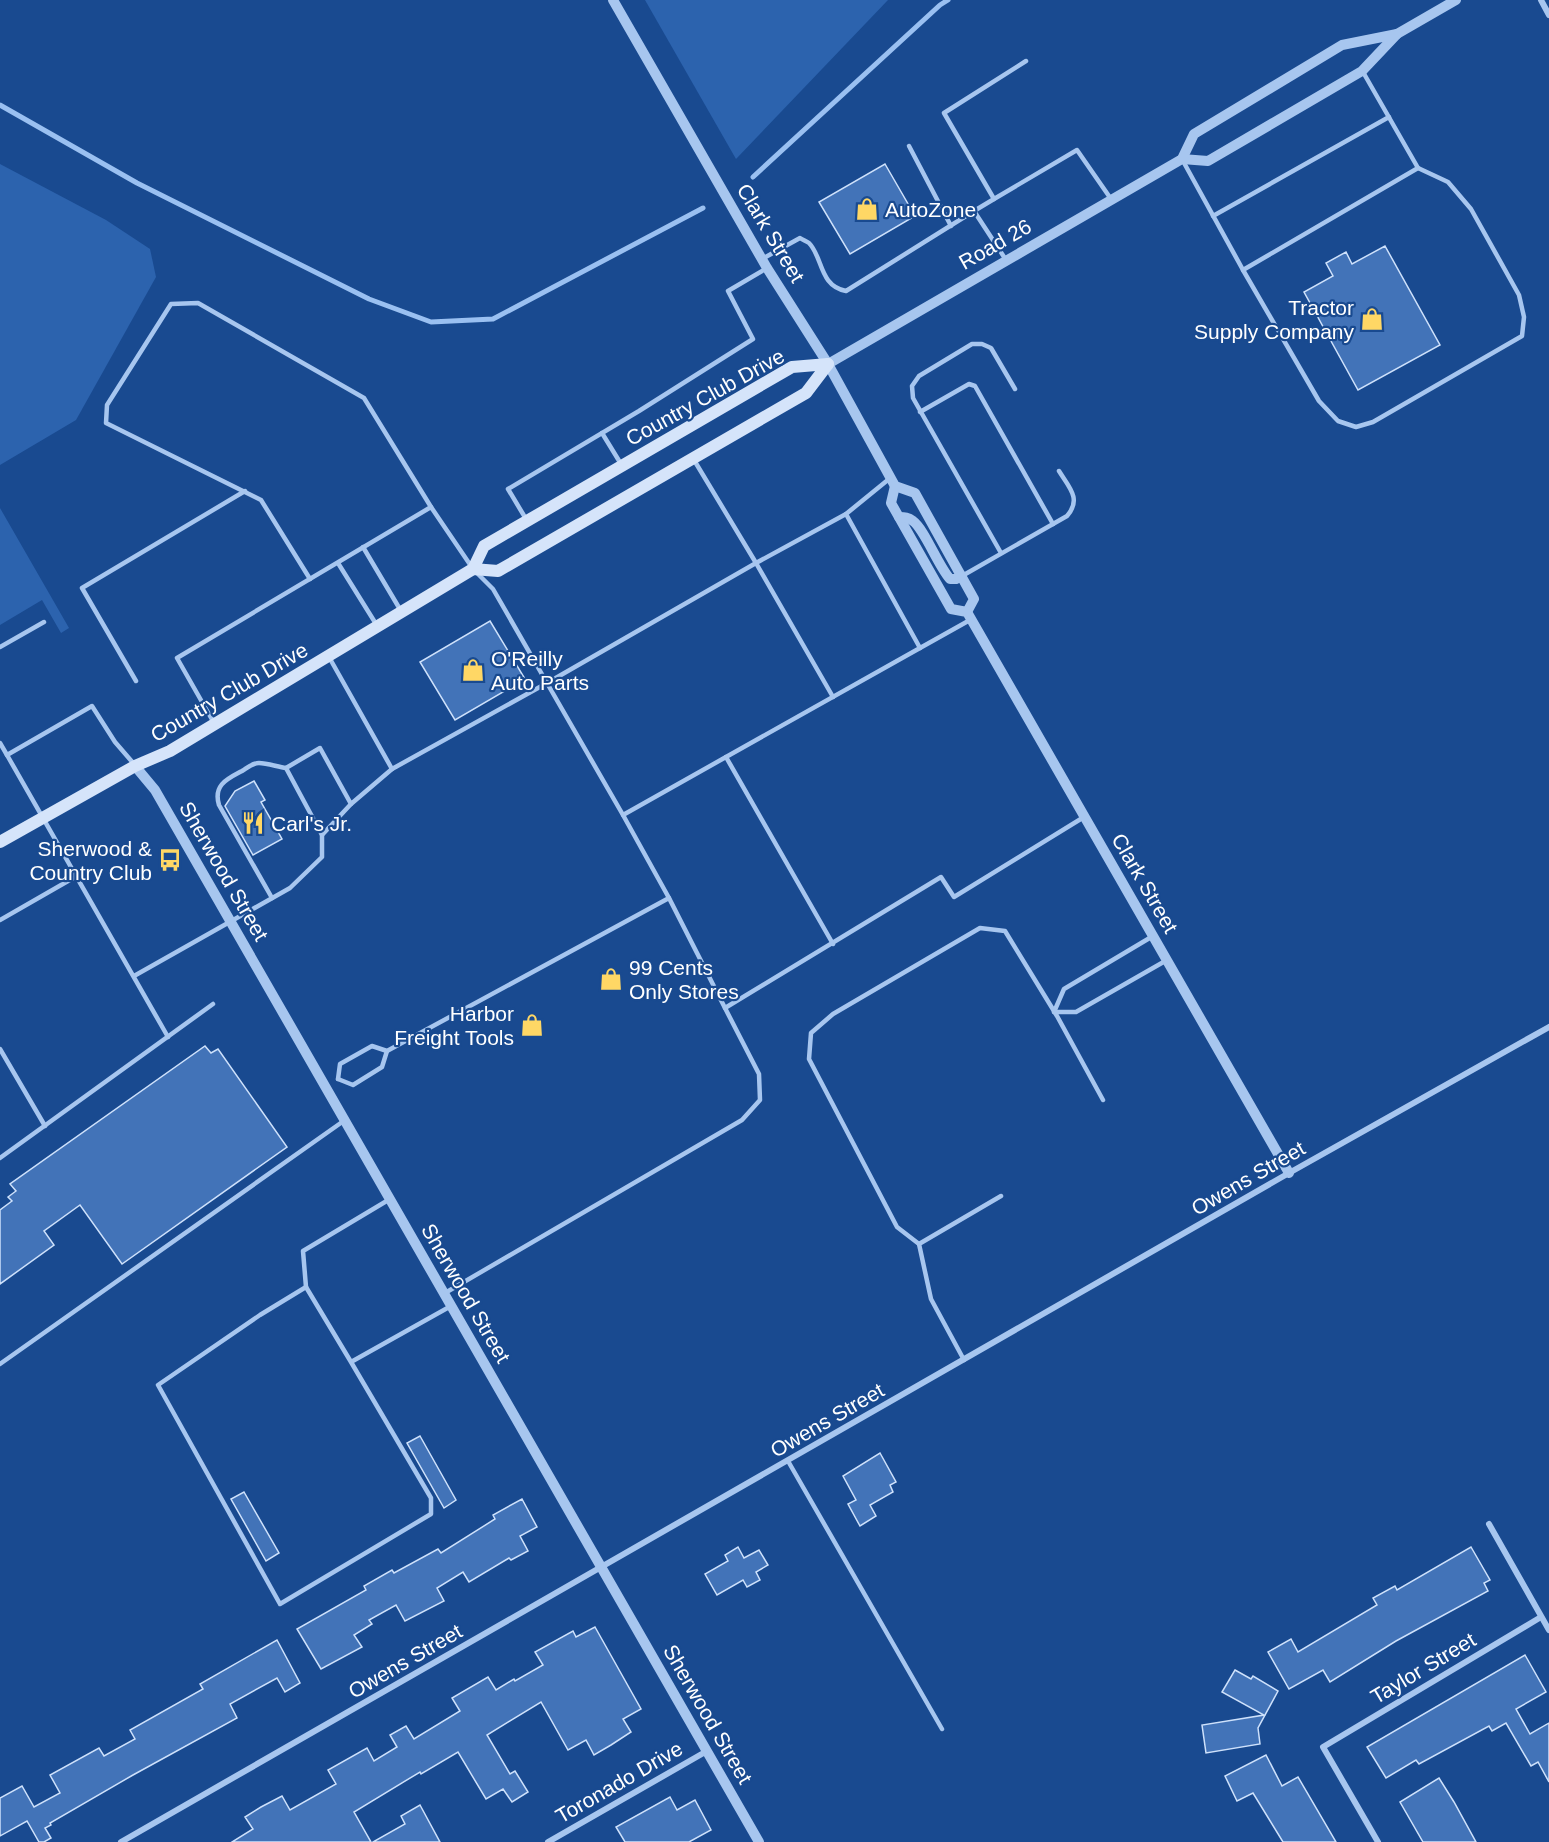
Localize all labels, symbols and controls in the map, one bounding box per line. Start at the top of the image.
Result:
street label: Clark Street [733,180,809,287]
shop icon: AutoZone [854,196,880,222]
place label: AutoZone [885,198,976,221]
street label: Road 26 [955,214,1035,274]
place label: Tractor Supply Company [1194,296,1354,343]
shop icon: Tractor Supply Company [1359,306,1385,332]
street label: Country Club Drive [622,344,788,450]
street label: Country Club Drive [146,638,312,746]
place label: O'Reilly Auto Parts [491,647,589,694]
shop icon: O'Reilly Auto Parts [460,657,486,683]
street label: Sherwood Street [175,798,273,945]
restaurant icon: Carl's Jr. [240,810,266,836]
place label: Carl's Jr. [271,812,352,835]
street label: Clark Street [1107,829,1183,937]
place label: Sherwood & Country Club [29,837,152,884]
bus stop icon: Sherwood & Country Club [157,847,183,873]
place label: 99 Cents Only Stores [629,956,739,1003]
shop icon: 99 Cents Only Stores [598,966,624,992]
place label: Harbor Freight Tools [394,1002,514,1049]
shop icon: Harbor Freight Tools [519,1012,545,1038]
street label: Owens Street [1187,1136,1309,1220]
street label: Sherwood Street [417,1220,515,1367]
street label: Owens Street [766,1378,888,1462]
street label: Owens Street [344,1619,466,1703]
street label: Taylor Street [1367,1628,1480,1708]
street label: Sherwood Street [659,1641,757,1788]
street label: Toronado Drive [552,1736,686,1828]

